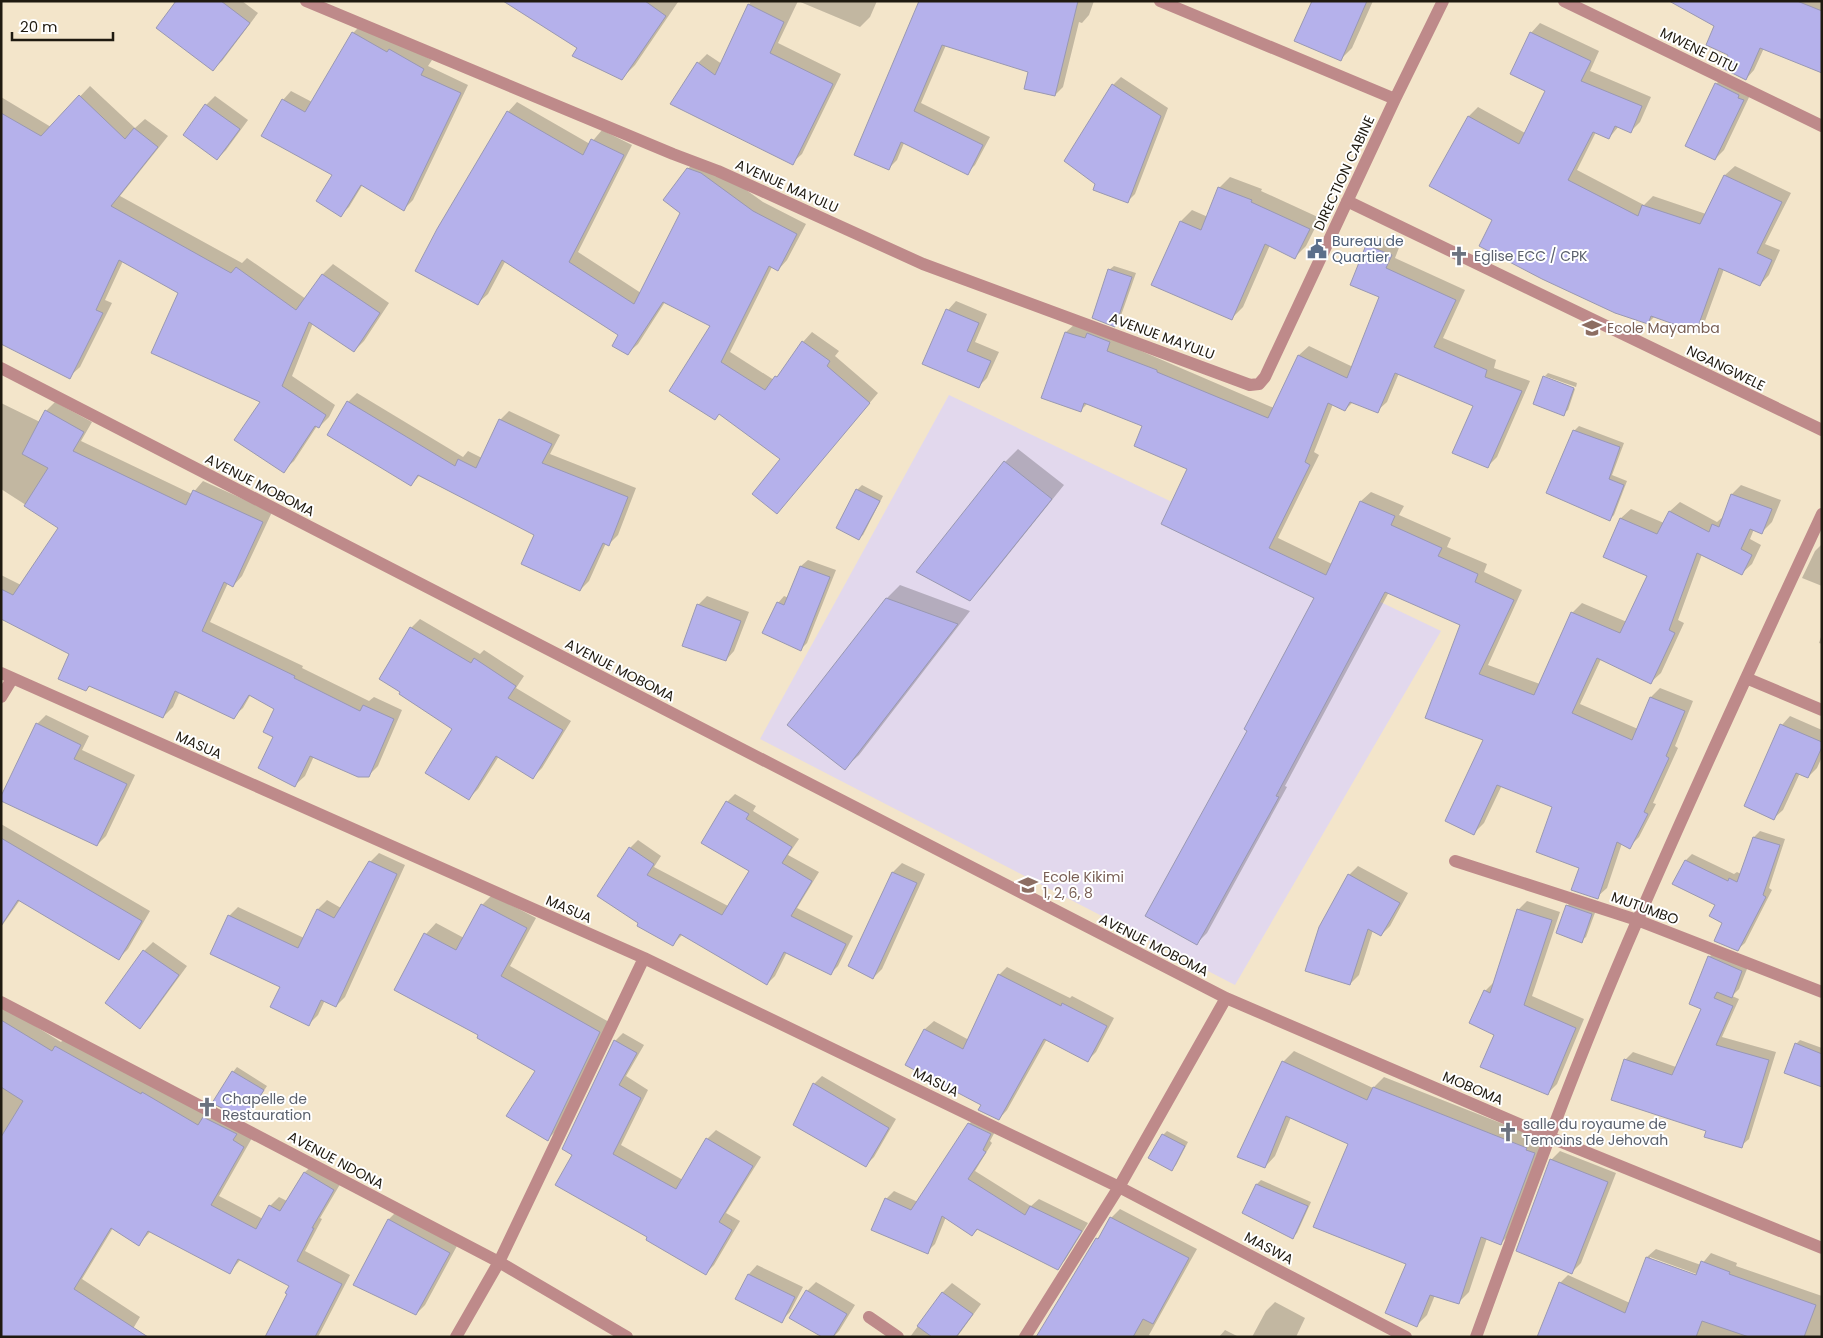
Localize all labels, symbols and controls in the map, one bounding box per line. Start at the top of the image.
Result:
scale bar [12,10,114,42]
text: 20 m [20,16,58,37]
street label: MWENE DITU [1657,23,1741,77]
street label: DIRECTION CABINE [1309,112,1379,234]
street label: AVENUE MAYULU [732,154,842,218]
place label: Bureau de Quartier [1332,231,1404,267]
public building icon: Bureau de Quartier [1306,238,1328,260]
church icon: Eglise ECC / CPK [1448,245,1470,267]
place label: Eglise ECC / CPK [1474,246,1588,266]
street label: AVENUE MAYULU [1106,308,1218,364]
school or university icon: Ecole Mayamba [1581,317,1603,339]
place label: Ecole Mayamba [1607,318,1720,338]
street label: NGANGWELE [1683,340,1769,396]
street label: AVENUE MOBOMA [202,449,318,521]
street label: AVENUE MOBOMA [562,634,678,706]
street label: MASUA [173,726,225,764]
place label: Ecole Kikimi 1, 2, 6, 8 [1043,867,1124,903]
school or university icon: Ecole Kikimi 1, 2, 6, 8 [1017,874,1039,896]
street label: MUTUMBO [1609,887,1681,929]
street label: MASUA [543,890,595,928]
street label: AVENUE MOBOMA [1096,909,1212,981]
street label: MASUA [910,1062,962,1102]
street label: MOBOMA [1440,1066,1506,1110]
place label: Chapelle de Restauration [222,1089,311,1125]
church icon: Chapelle de Restauration [196,1096,218,1118]
place label: salle du royaume de Temoins de Jehovah [1523,1114,1668,1150]
church icon: salle du royaume de Temoins de Jehovah [1497,1121,1519,1143]
street label: AVENUE NDONA [284,1126,388,1194]
street label: MASWA [1241,1227,1297,1269]

